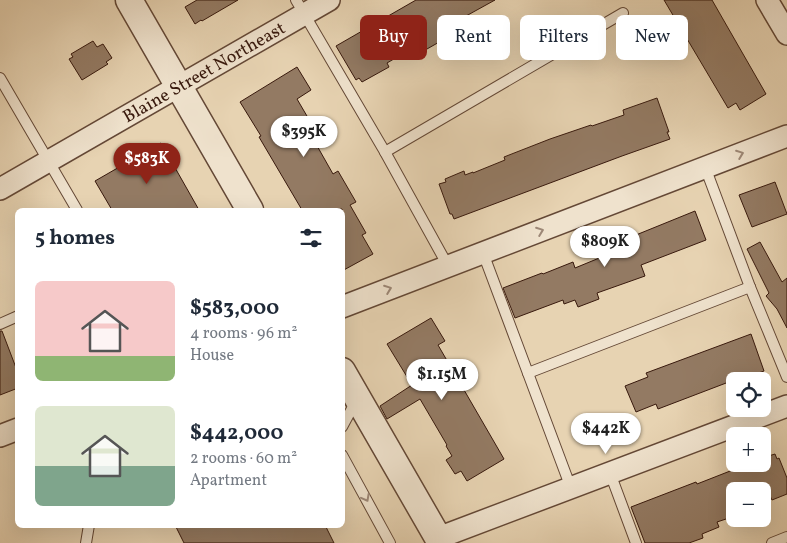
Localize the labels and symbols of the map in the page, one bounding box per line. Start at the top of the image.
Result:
street label: Blaine Street Northeast [119,17,290,130]
pin: $395K [269,116,339,158]
pin: $583K [112,142,182,185]
one-way arrow [736,149,744,159]
pin: $809K [570,226,640,268]
one-way arrow [535,227,544,237]
one-way arrow [383,285,392,295]
pin: $1.15M [401,358,483,401]
pin: $442K [571,412,641,455]
one-way arrow [359,493,369,502]

